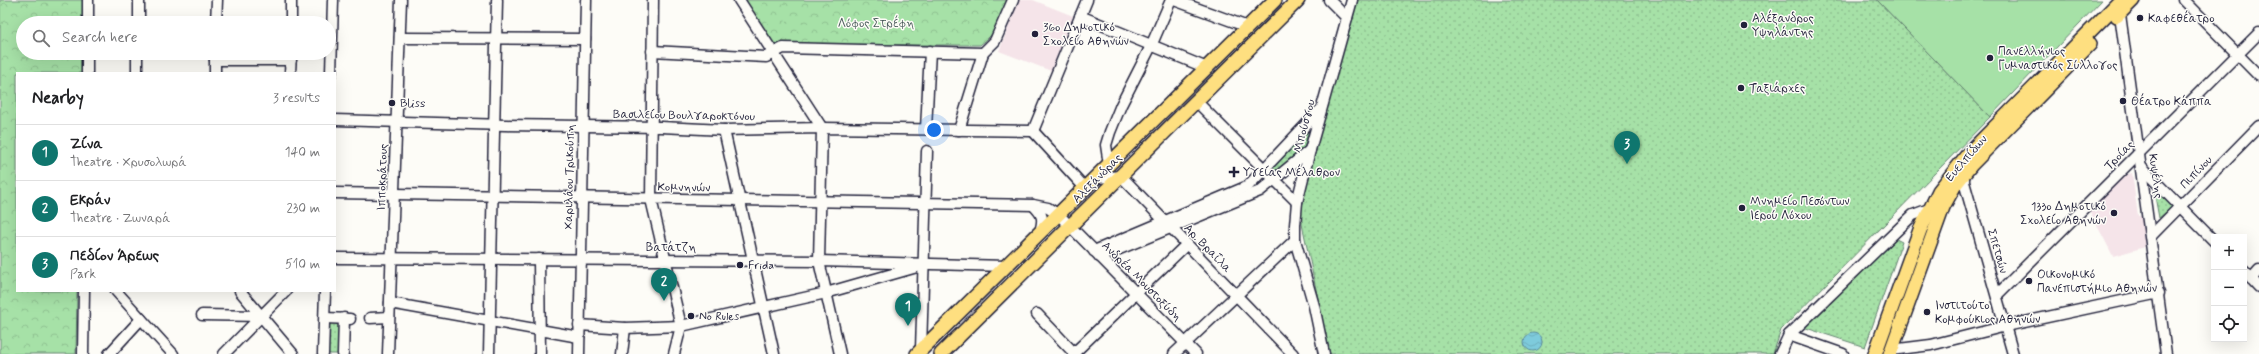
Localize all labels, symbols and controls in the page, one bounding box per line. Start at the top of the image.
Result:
place label: Αλέξανδρος Υψηλάντης [1752,10,1814,41]
place label: Καφεθέατρο [2148,10,2215,27]
marker: Καφεθέατρο [2135,13,2145,23]
park label: Λόφος Στρέφη [838,15,914,32]
search box [16,16,336,60]
place label: 36ο Δημοτικό Σχολείο Αθηνών [1043,20,1129,50]
marker: Αλέξανδρος Υψηλάντης [1739,20,1749,30]
icon: search [30,27,52,49]
text: Search here [62,28,138,48]
marker: 36ο Δημοτικό Σχολείο Αθηνών [1030,29,1040,39]
place label: Πανελλήνιος Γυμναστικός Σύλλογος [1998,44,2117,74]
marker: Πανελλήνιος Γυμναστικός Σύλλογος [1985,53,1995,63]
place label: Ταξιάρχες [1749,81,1805,97]
marker: Ταξιάρχες [1736,83,1746,93]
text: Nearby [32,87,84,109]
text: 3 results [273,90,320,107]
place label: Θέατρο Κάππα [2131,93,2212,110]
place label: Bliss [400,96,425,112]
marker: Θέατρο Κάππα [2118,96,2128,106]
street label: Μπούσγου [1290,97,1320,155]
marker: Bliss [387,98,397,108]
street label: Βασιλείου Βουλγαροκτόνου [613,107,756,125]
your location [924,120,944,140]
street label: Χαριλάου Τρικούπη [561,124,579,230]
pin: 3 [1614,131,1640,164]
street label: Ευελπίδων [1942,132,1991,185]
text: Ζίνα [70,134,103,154]
street label: Τροίας [2101,137,2138,174]
street label: Ιπποκράτους [374,143,392,211]
text: 1 [42,144,48,161]
text: 140 m [285,144,320,161]
street label: Αλεξάνδρας [1069,150,1126,207]
street label: Πιπίνου [2177,152,2217,193]
street label: Κυψέλης [2144,153,2167,200]
text: Theatre · Χρυσολωρά [70,154,187,171]
place label: Υγείας Μέλαθρον [1243,164,1340,181]
marker: Υγείας Μέλαθρον [1228,166,1240,178]
street label: Κομνηνών [657,180,711,196]
text: Εκράν [70,190,110,210]
place label: Μνημείο Πεσόντων Ιερού Λόχου [1750,194,1850,224]
place label: 133ο Δημοτικό Σχολείο Αθηνών [2020,199,2106,229]
text: 2 [42,200,48,217]
text: 230 m [286,200,320,217]
marker: Μνημείο Πεσόντων Ιερού Λόχου [1737,203,1747,213]
marker: 133ο Δημοτικό Σχολείο Αθηνών [2109,208,2119,218]
text: Theatre · Ζωναρά [70,210,170,227]
street label: Αρ. Βραΐλα [1180,220,1235,277]
street label: Σπετσών [1983,227,2011,275]
map controls [2211,234,2247,342]
button: + [2211,234,2247,270]
street label: Ανδρέα Μουστοξύδη [1098,238,1186,325]
street label: Βατάτζη [646,240,696,256]
text: Πεδίον Άρεως [70,246,159,266]
text: 3 [42,256,48,273]
text: 510 m [285,256,320,273]
place label: Frida [748,258,774,274]
marker: Frida [735,260,745,270]
text: Park [70,266,96,283]
place label: Οικονομικό Πανεπιστήμιο Αθηνών [2037,267,2157,297]
pin: 2 [651,268,677,301]
button: − [2211,270,2247,306]
marker: Οικονομικό Πανεπιστήμιο Αθηνών [2024,276,2034,286]
pin: 1 [895,293,921,326]
place label: Ινστιτούτο Κομφούκιος Αθηνών [1935,298,2040,328]
button: locate [2211,306,2247,342]
marker: Ινστιτούτο Κομφούκιος Αθηνών [1922,307,1932,317]
place label: No Rules [699,309,740,325]
marker: No Rules [686,311,696,321]

